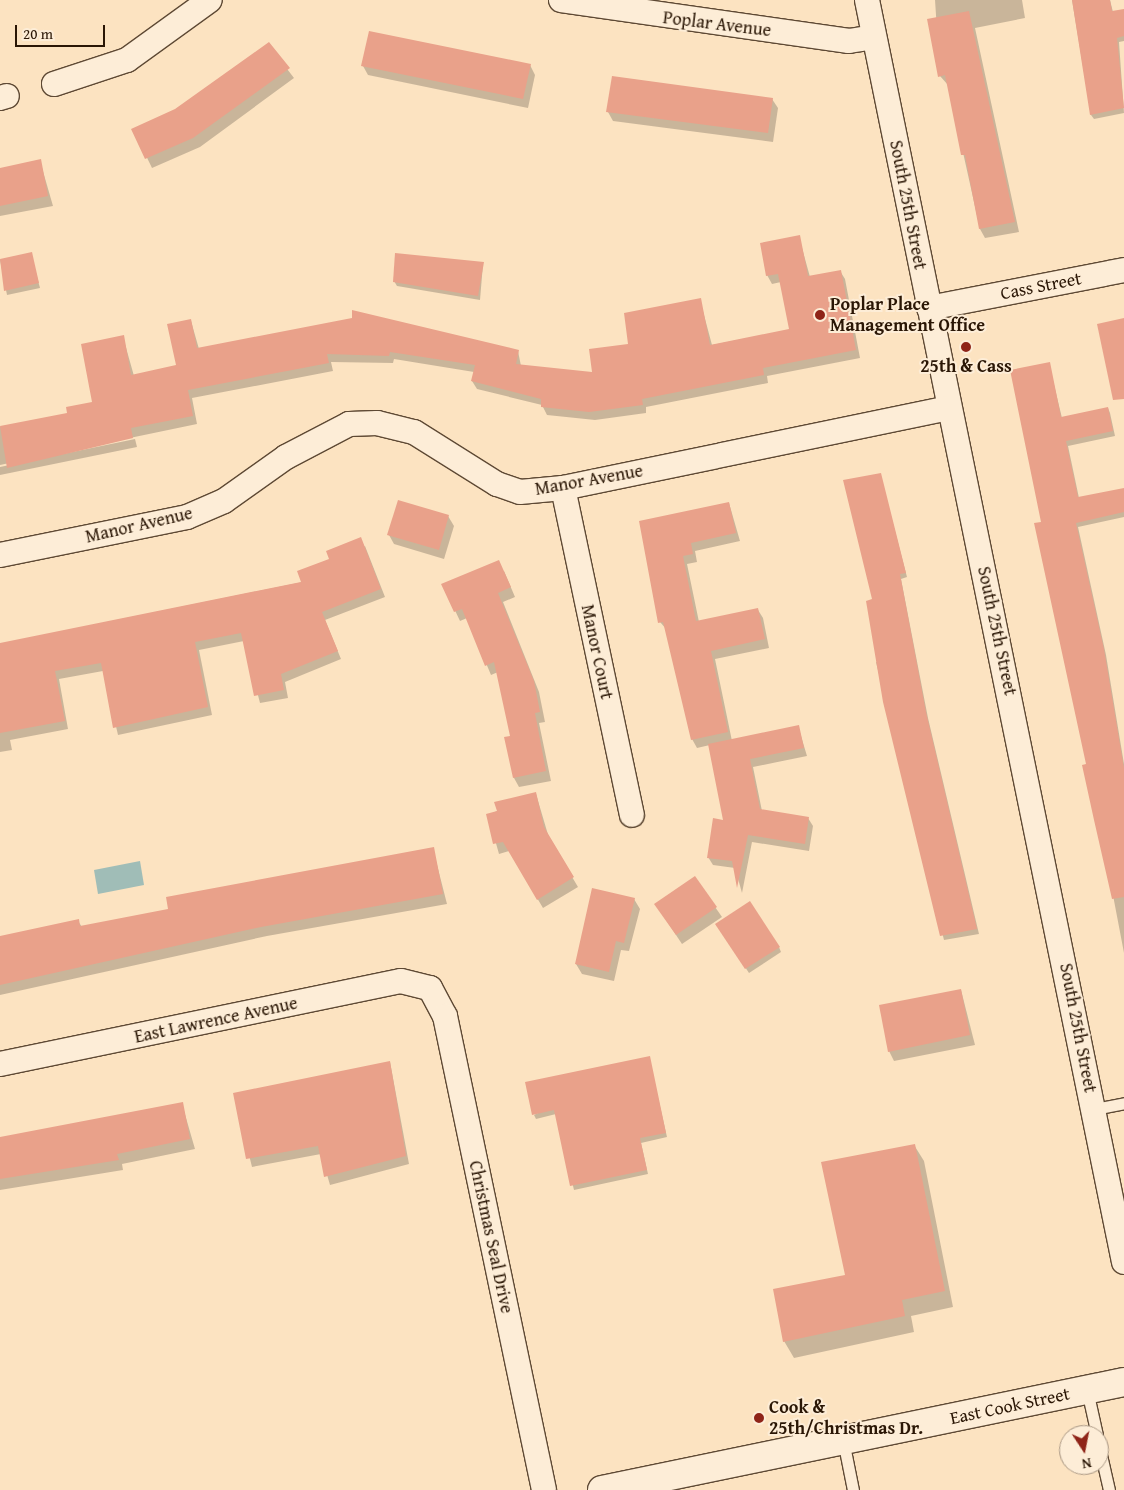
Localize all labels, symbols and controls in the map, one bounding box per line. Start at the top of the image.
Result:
street label: Poplar Avenue [662,7,772,41]
scale bar [18,15,108,47]
text: 20 m [23,23,53,44]
street label: South 25th Street [885,138,931,272]
street label: Cass Street [999,268,1083,304]
place label: Poplar Place Management Office [830,294,985,336]
marker: Poplar Place Management Office [814,309,826,321]
marker: 25th & Cass [960,341,972,353]
place label: 25th & Cass [920,355,1012,377]
street label: Manor Avenue [533,460,645,500]
street label: Manor Avenue [83,502,195,548]
street label: South 25th Street [973,564,1021,698]
street label: Manor Court [576,603,618,701]
street label: South 25th Street [1055,961,1101,1095]
street label: East Lawrence Avenue [132,992,300,1048]
street label: Christmas Seal Drive [464,1159,518,1315]
street label: East Cook Street [948,1383,1072,1429]
place label: Cook & 25th/Christmas Dr. [769,1397,923,1440]
marker: Cook & 25th/Christmas Dr. [753,1412,765,1424]
north arrow [1059,1425,1109,1475]
text: N [1080,1453,1093,1474]

